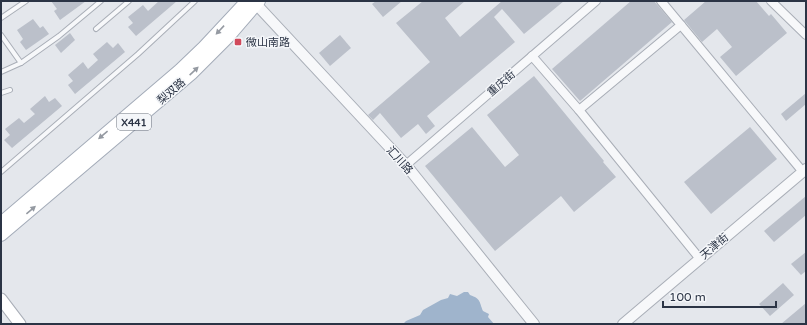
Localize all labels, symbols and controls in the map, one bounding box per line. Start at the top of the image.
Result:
one-way arrow [216,25,225,34]
place label: 微山南路 [245,36,290,49]
marker: 微山南路 [233,37,243,47]
one-way arrow [189,66,199,76]
street label: 重庆街 [485,68,518,99]
street label: 梨双路 [155,76,188,107]
road number: X441 [117,114,151,130]
one-way arrow [98,131,108,140]
street label: 汇川路 [384,144,415,177]
one-way arrow [25,205,36,214]
street label: 天津街 [698,231,731,262]
scale bar [663,283,776,309]
text: 100 m [669,290,706,304]

